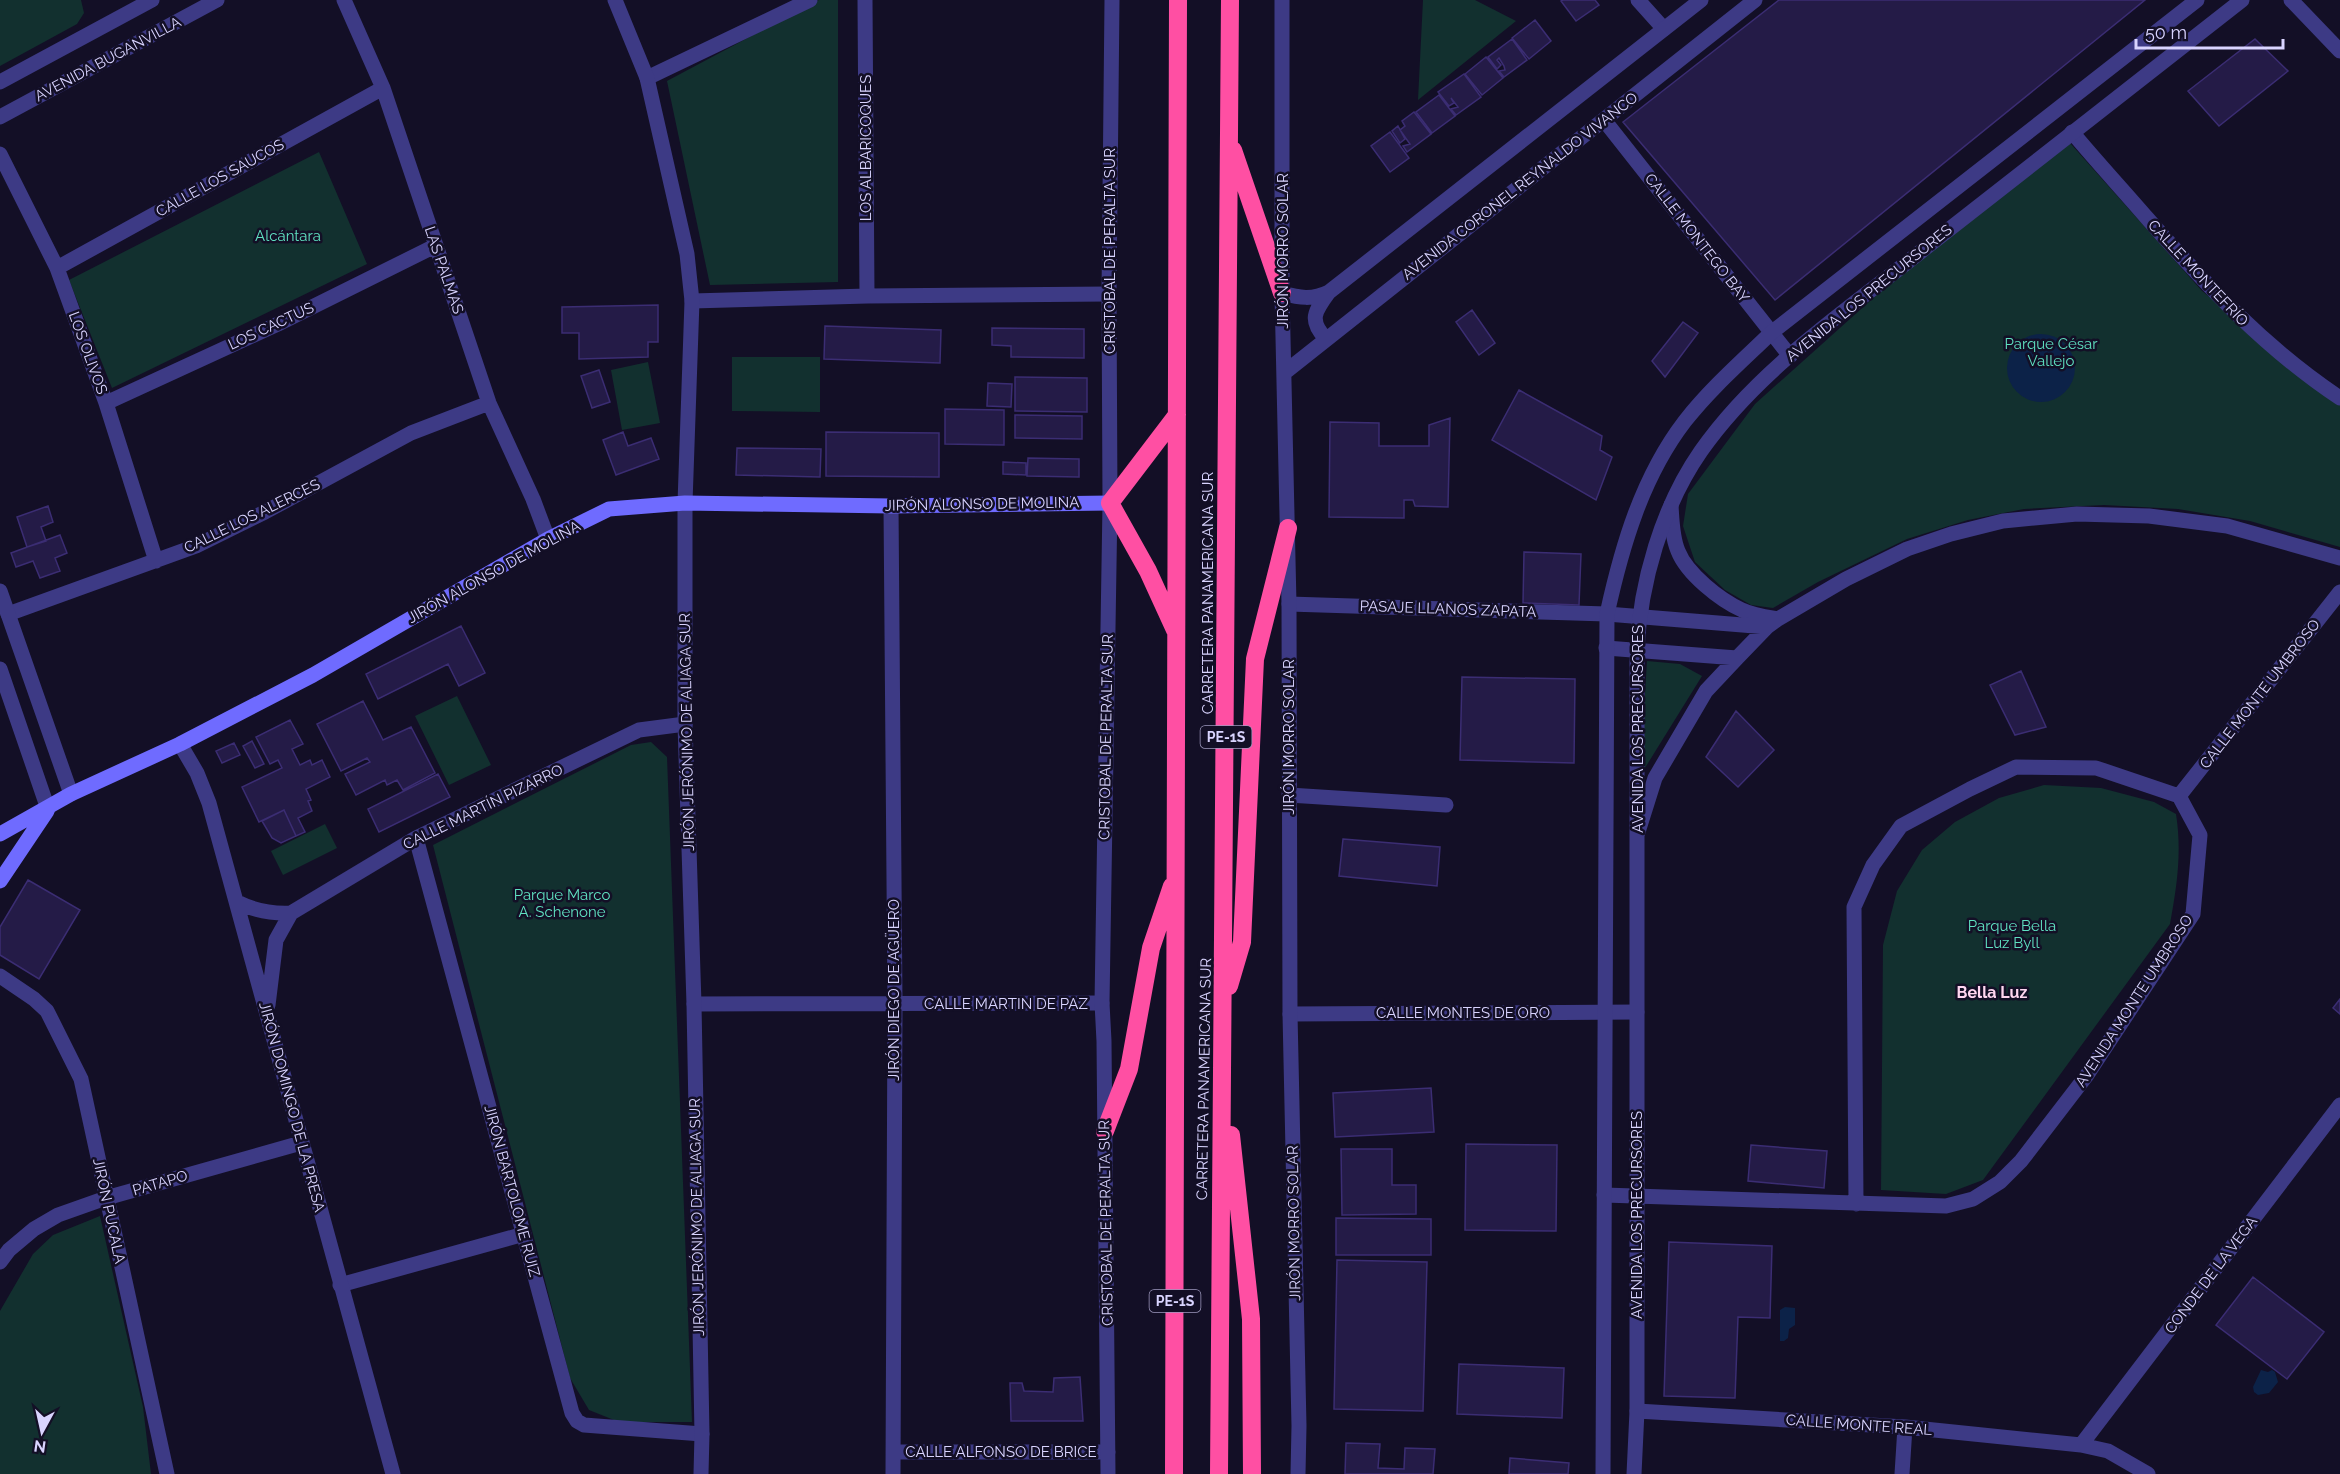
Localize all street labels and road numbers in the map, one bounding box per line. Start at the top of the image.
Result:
street label: AVENIDA BUGANVILLA [32,13,184,105]
street label: LOS ALBARICOQUES [857,75,875,221]
street label: AVENIDA CORONEL REYNALDO VIVANCO [1399,88,1641,284]
street label: CALLE LOS SAUCOS [153,135,287,221]
street label: CRISTOBAL DE PERALTA SUR [1101,148,1119,354]
street label: CALLE MONTEGO BAY [1641,170,1753,306]
street label: JIRÓN MORRO SOLAR [1274,173,1292,329]
street label: CALLE MONTEFRÍO [2144,216,2252,330]
street label: AVENIDA LOS PRECURSORES [1783,221,1955,365]
street label: LAS PALMAS [421,224,467,316]
street label: LOS CACTUS [225,298,317,354]
street label: LOS OLIVOS [65,309,111,397]
street label: CARRETERA PANAMERICANA SUR [1199,472,1217,714]
street label: CALLE LOS ALERCES [181,475,323,557]
street label: JIRÓN ALONSO DE MOLINA [884,493,1080,515]
street label: JIRÓN ALONSO DE MOLINA [404,517,584,627]
street label: PASAJE LLANOS ZAPATA [1359,597,1537,621]
street label: JIRÓN JERÓNIMO DE ALIAGA SUR [676,613,698,851]
street label: CALLE MONTE UMBROSO [2196,616,2324,772]
street label: AVENIDA LOS PRECURSORES [1629,625,1647,833]
street label: CRISTOBAL DE PERALTA SUR [1095,634,1117,840]
street label: JIRÓN MORRO SOLAR [1280,659,1298,815]
road number: PE-1S [1200,726,1252,748]
street label: CALLE MARTÍN PIZARRO [400,760,566,854]
street label: JIRÓN DIEGO DE AGÜERO [884,899,903,1081]
street label: AVENIDA MONTE UMBROSO [2072,911,2196,1091]
street label: CARRETERA PANAMERICANA SUR [1193,957,1215,1200]
street label: CALLE MARTIN DE PAZ [924,995,1088,1013]
street label: JIRÓN DOMINGO DE LA PRESA [255,1000,329,1214]
street label: CALLE MONTES DE ORO [1376,1004,1550,1022]
street label: JIRÓN JERÓNIMO DE ALIAGA SUR [686,1098,708,1336]
street label: JIRÓN BARTOLOME RUIZ [480,1103,544,1279]
street label: AVENIDA LOS PRECURSORES [1628,1111,1646,1319]
street label: CRISTOBAL DE PERALTA SUR [1095,1120,1117,1326]
street label: JIRÓN MORRO SOLAR [1284,1145,1304,1301]
street label: JIRÓN PUCALA [89,1157,129,1265]
street label: PATAPO [130,1167,190,1199]
street label: CONDE DE LA VEGA [2161,1213,2261,1337]
road number: PE-1S [1150,1290,1200,1312]
street label: CALLE MONTE REAL [1785,1411,1933,1439]
street label: CALLE ALFONSO DE BRICE [905,1443,1097,1461]

